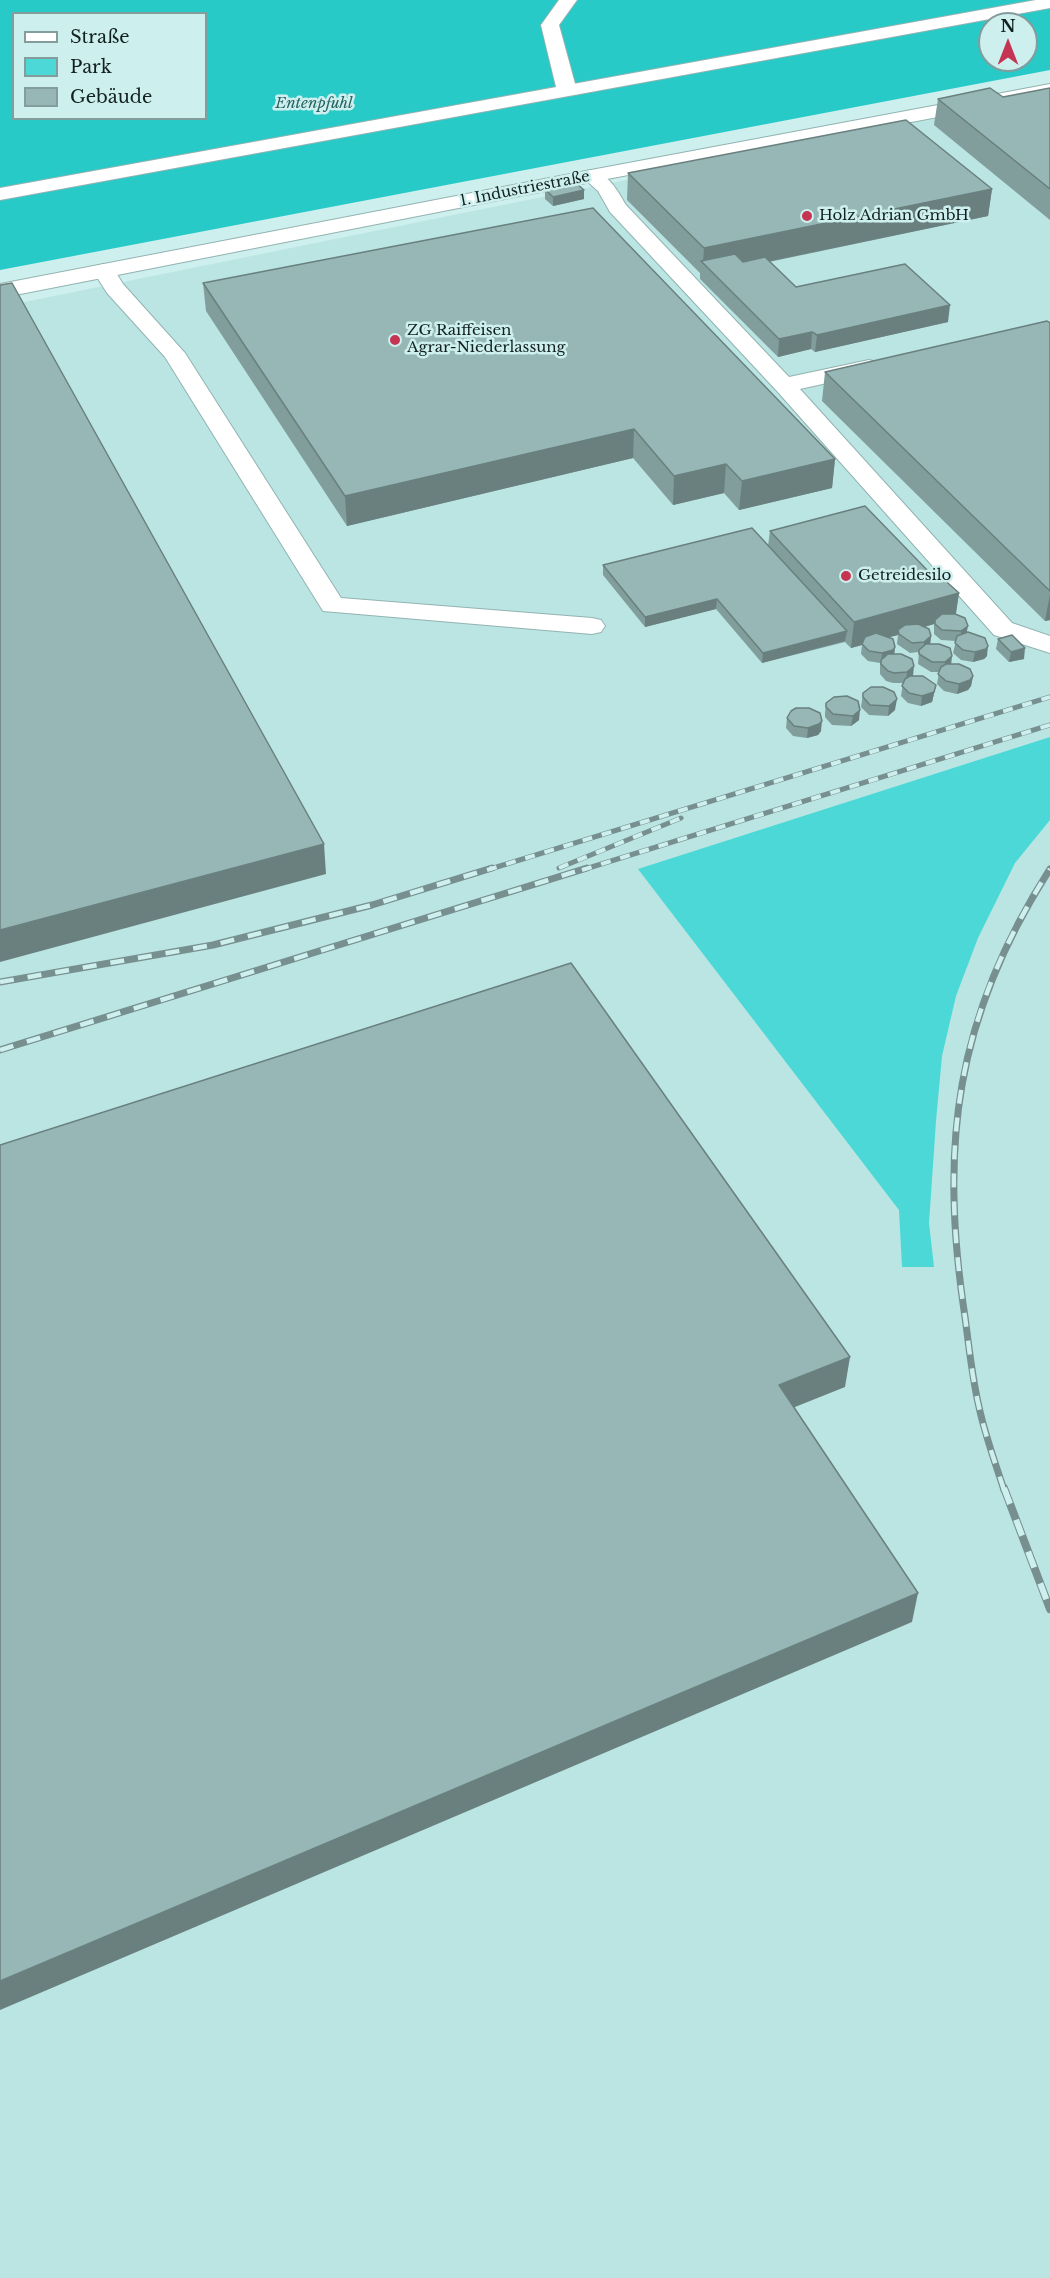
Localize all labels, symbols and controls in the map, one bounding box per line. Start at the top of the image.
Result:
legend [12,12,207,120]
north arrow [978,12,1038,72]
text: N [1000,16,1016,36]
text: Straße [70,26,130,48]
text: Park [70,56,112,78]
text: Gebäude [70,86,152,108]
park label: Entenpfuhl [275,95,353,113]
street label: 1. Industriestraße [459,168,591,210]
place label: Holz Adrian GmbH [819,207,969,225]
marker: Holz Adrian GmbH [800,209,814,223]
place label: ZG Raiffeisen Agrar-Niederlassung [407,322,566,357]
marker: ZG Raiffeisen Agrar-Niederlassung [388,333,402,347]
place label: Getreidesilo [858,567,951,585]
marker: Getreidesilo [839,569,853,583]

